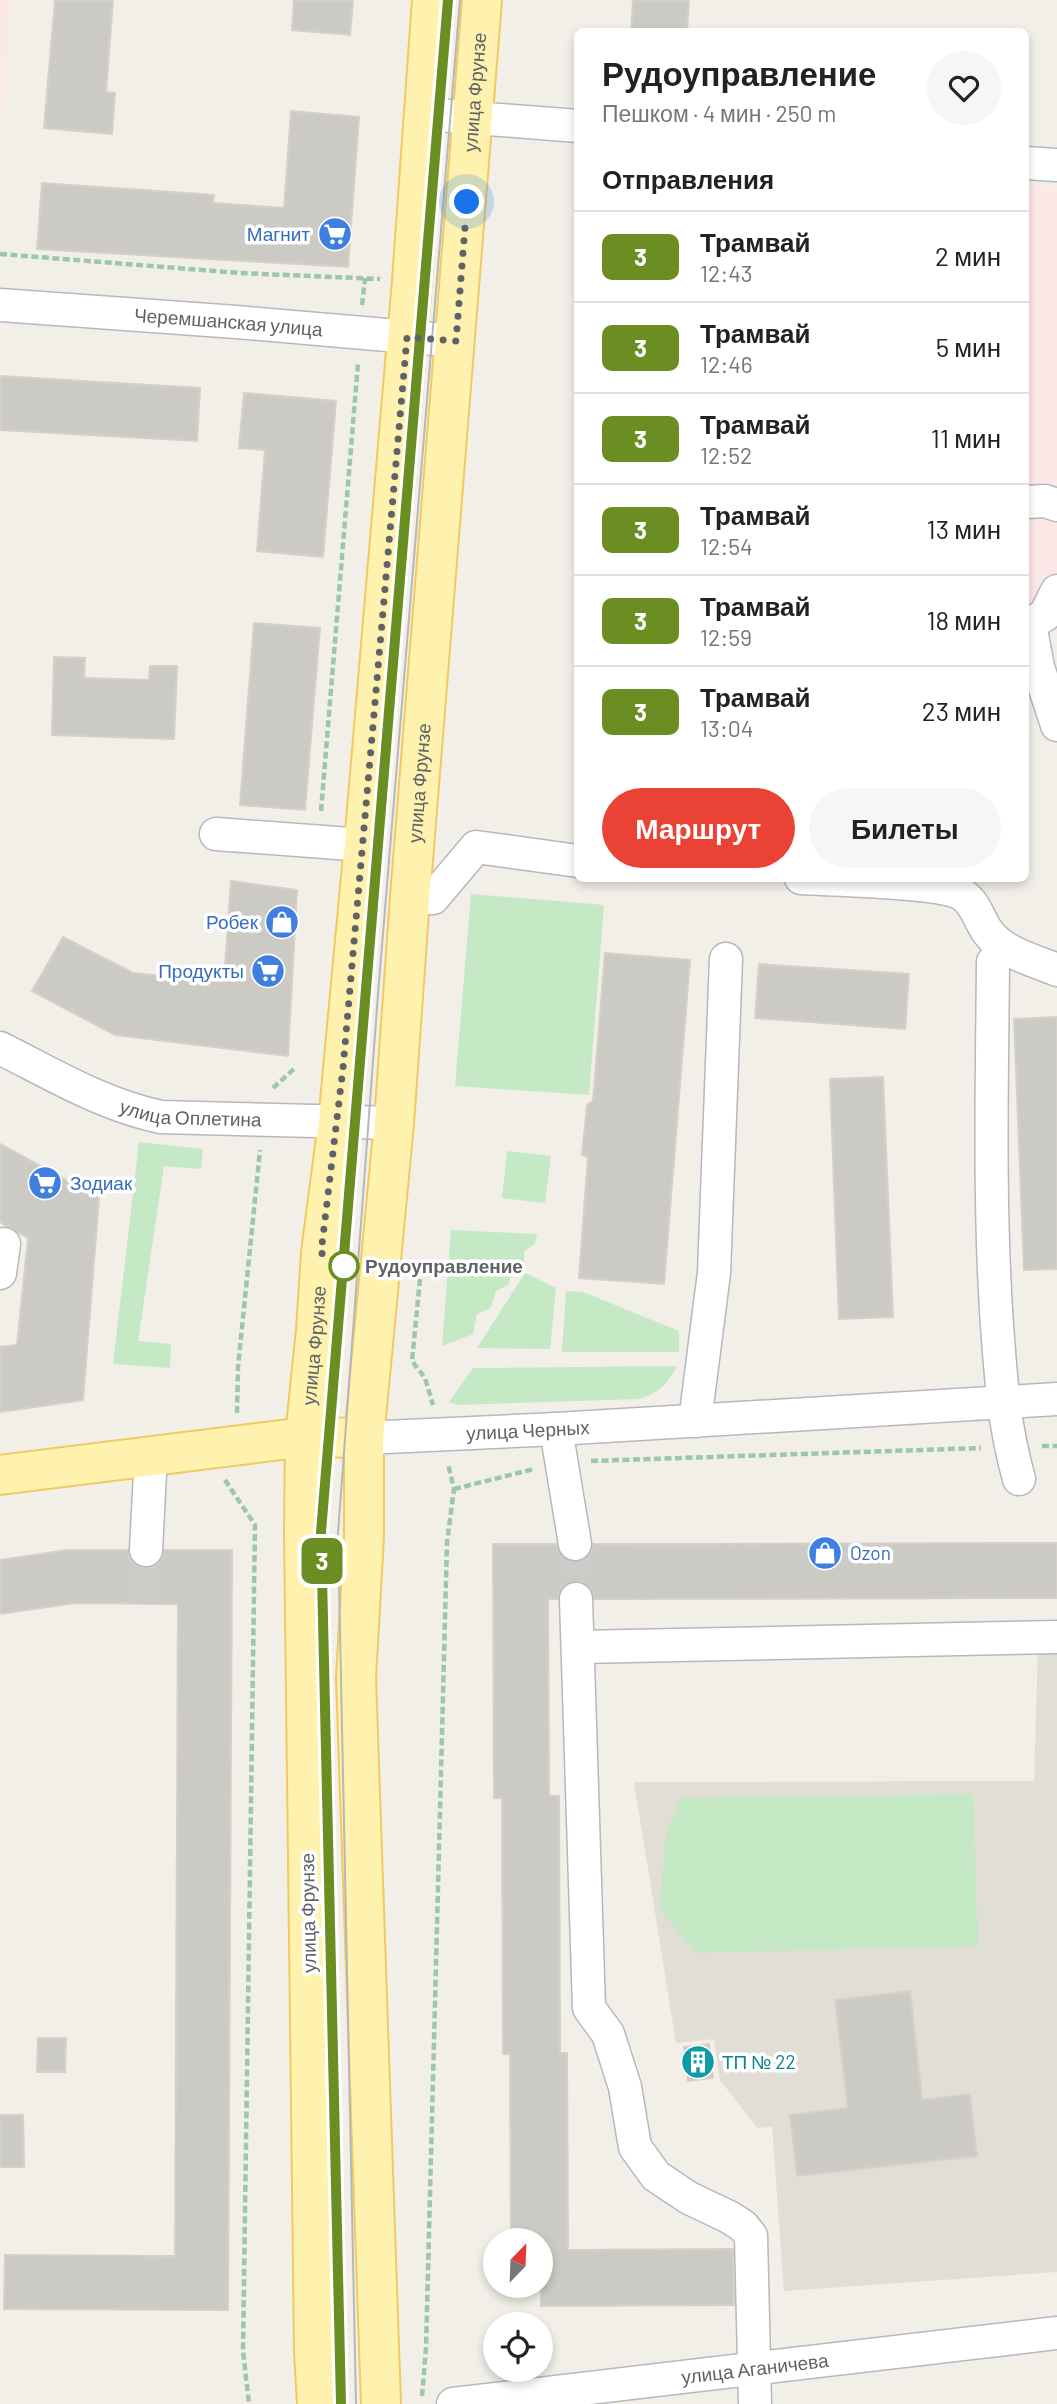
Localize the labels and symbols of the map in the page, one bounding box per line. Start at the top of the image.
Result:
street label: улица Фрунзе [458,31,490,153]
your location [449,184,484,219]
supermarket icon: Магнит [316,215,354,253]
place label: Магнит [247,222,310,245]
street label: Черемшанская улица [133,303,324,340]
street label: улица Фрунзе [402,722,435,844]
shop icon: Робек [263,903,301,941]
place label: Робек [206,910,259,933]
supermarket icon: Продукты [249,952,287,990]
place label: Продукты [158,959,244,982]
street label: улица Оплетина [117,1094,262,1131]
supermarket icon: Зодиак [26,1164,64,1202]
place label: Зодиак [70,1171,133,1194]
marker: Рудоуправление [329,1251,359,1281]
place label: Рудоуправление [365,1254,523,1277]
street label: улица Фрунзе [296,1285,330,1406]
street label: улица Черных [466,1415,591,1444]
shop icon: Ozon [806,1534,844,1572]
line badge: 3 [299,1538,345,1584]
place label: Ozon [850,1541,891,1564]
street label: улица Фрунзе [295,1853,320,1973]
building icon: ТП № 22 [679,2043,717,2081]
place label: ТП № 22 [722,2050,796,2073]
north arrow [483,2228,553,2298]
street label: улица Аганичева [680,2348,830,2388]

